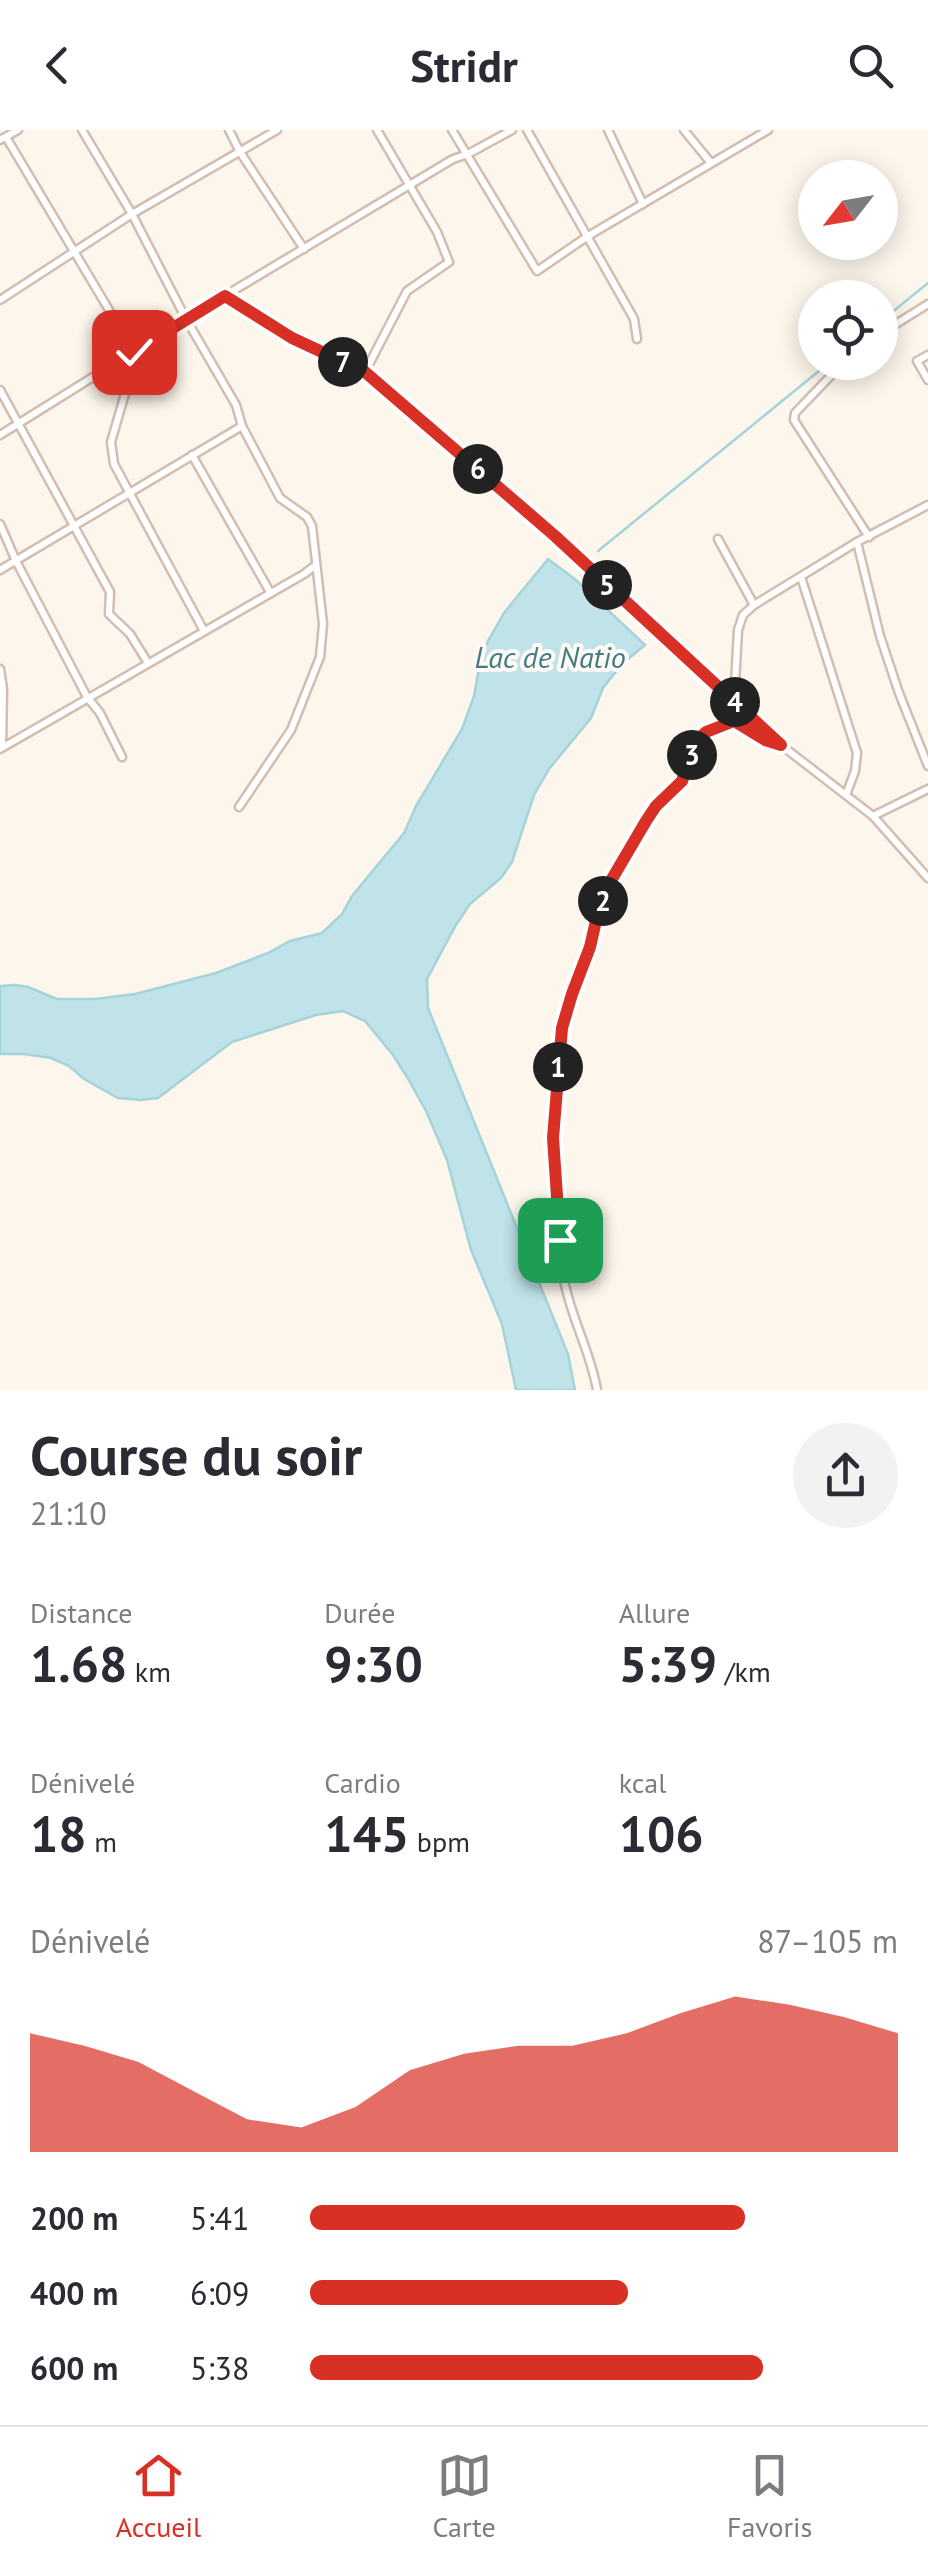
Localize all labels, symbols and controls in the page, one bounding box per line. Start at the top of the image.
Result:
text: Stridr [410,36,518,94]
icon: back [30,38,85,93]
icon: search [843,38,898,93]
north arrow [798,160,898,260]
map controls [798,160,898,380]
button: locate [798,280,898,380]
pin [92,310,177,395]
icon: check [107,325,162,380]
pin: 7 [318,337,368,387]
text: 7 [335,343,351,380]
pin: 6 [453,444,503,494]
text: 6 [470,450,486,487]
pin: 5 [582,560,632,610]
text: 5 [599,566,615,603]
water label: Lac de Natio [474,637,626,676]
pin: 4 [710,677,760,727]
text: 4 [727,683,743,720]
pin: 3 [667,730,717,780]
text: 3 [684,736,700,773]
pin: 2 [578,876,628,926]
text: 2 [595,882,611,919]
pin: 1 [533,1042,583,1092]
text: 1 [550,1048,566,1085]
pin [518,1198,603,1283]
icon: arrive [533,1213,588,1268]
text: Course du soir [30,1419,362,1490]
button: share [793,1423,898,1528]
text: 21:10 [30,1492,107,1534]
text: Distance [30,1594,133,1631]
text: Durée [324,1594,395,1631]
text: Allure [619,1594,690,1631]
text: 1.68 [30,1631,127,1696]
text: 9:30 [324,1631,423,1696]
text: 5:39 [619,1631,717,1696]
text: km [127,1653,171,1690]
text: /km [717,1653,771,1690]
text: Dénivelé [30,1764,135,1801]
text: Cardio [324,1764,401,1801]
text: kcal [619,1764,666,1801]
text: 18 [30,1801,87,1866]
text: 145 [324,1801,409,1866]
text: 106 [619,1801,704,1866]
text: m [87,1823,117,1860]
text: bpm [409,1823,470,1860]
text: Dénivelé [30,1920,150,1962]
text: 87–105 m [757,1920,898,1962]
text: 200 m [30,2197,118,2239]
text: 5:41 [190,2197,249,2239]
text: 400 m [30,2272,118,2314]
text: 6:09 [190,2272,249,2314]
text: 600 m [30,2347,118,2389]
text: 5:38 [190,2347,249,2389]
tab: Accueil [116,2448,201,2545]
tab: Carte [433,2448,496,2545]
tab: Favoris [727,2448,812,2545]

